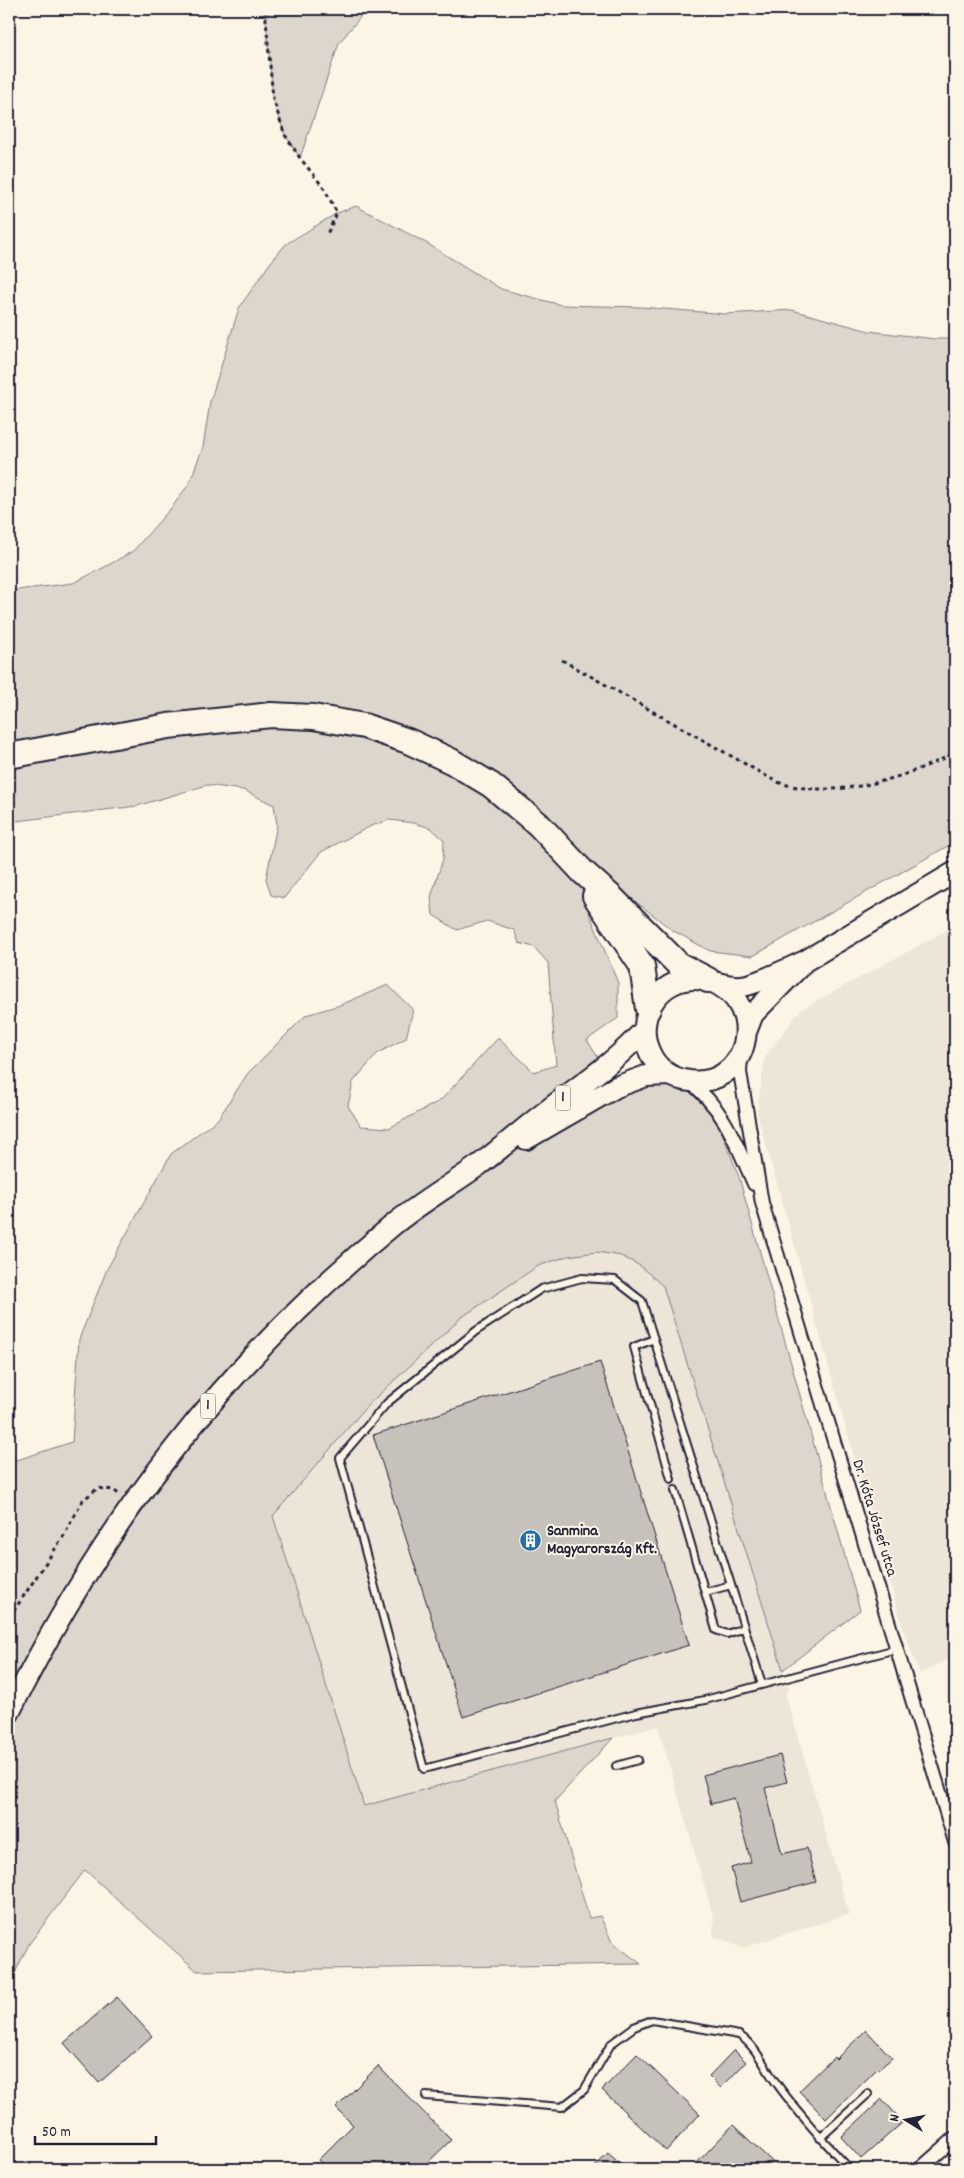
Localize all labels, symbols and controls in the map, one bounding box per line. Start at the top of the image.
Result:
road number: 1 [556,1086,570,1110]
road number: 1 [200,1394,216,1418]
street label: Dr. Kóta József utca [845,1457,903,1580]
place label: Sanmina Magyarország Kft. [547,1520,657,1561]
building icon: Sanmina Magyarország Kft. [519,1528,543,1552]
north arrow [882,2096,932,2146]
scale bar [35,2113,156,2145]
text: N [885,2113,906,2123]
text: 50 m [42,2122,71,2144]

